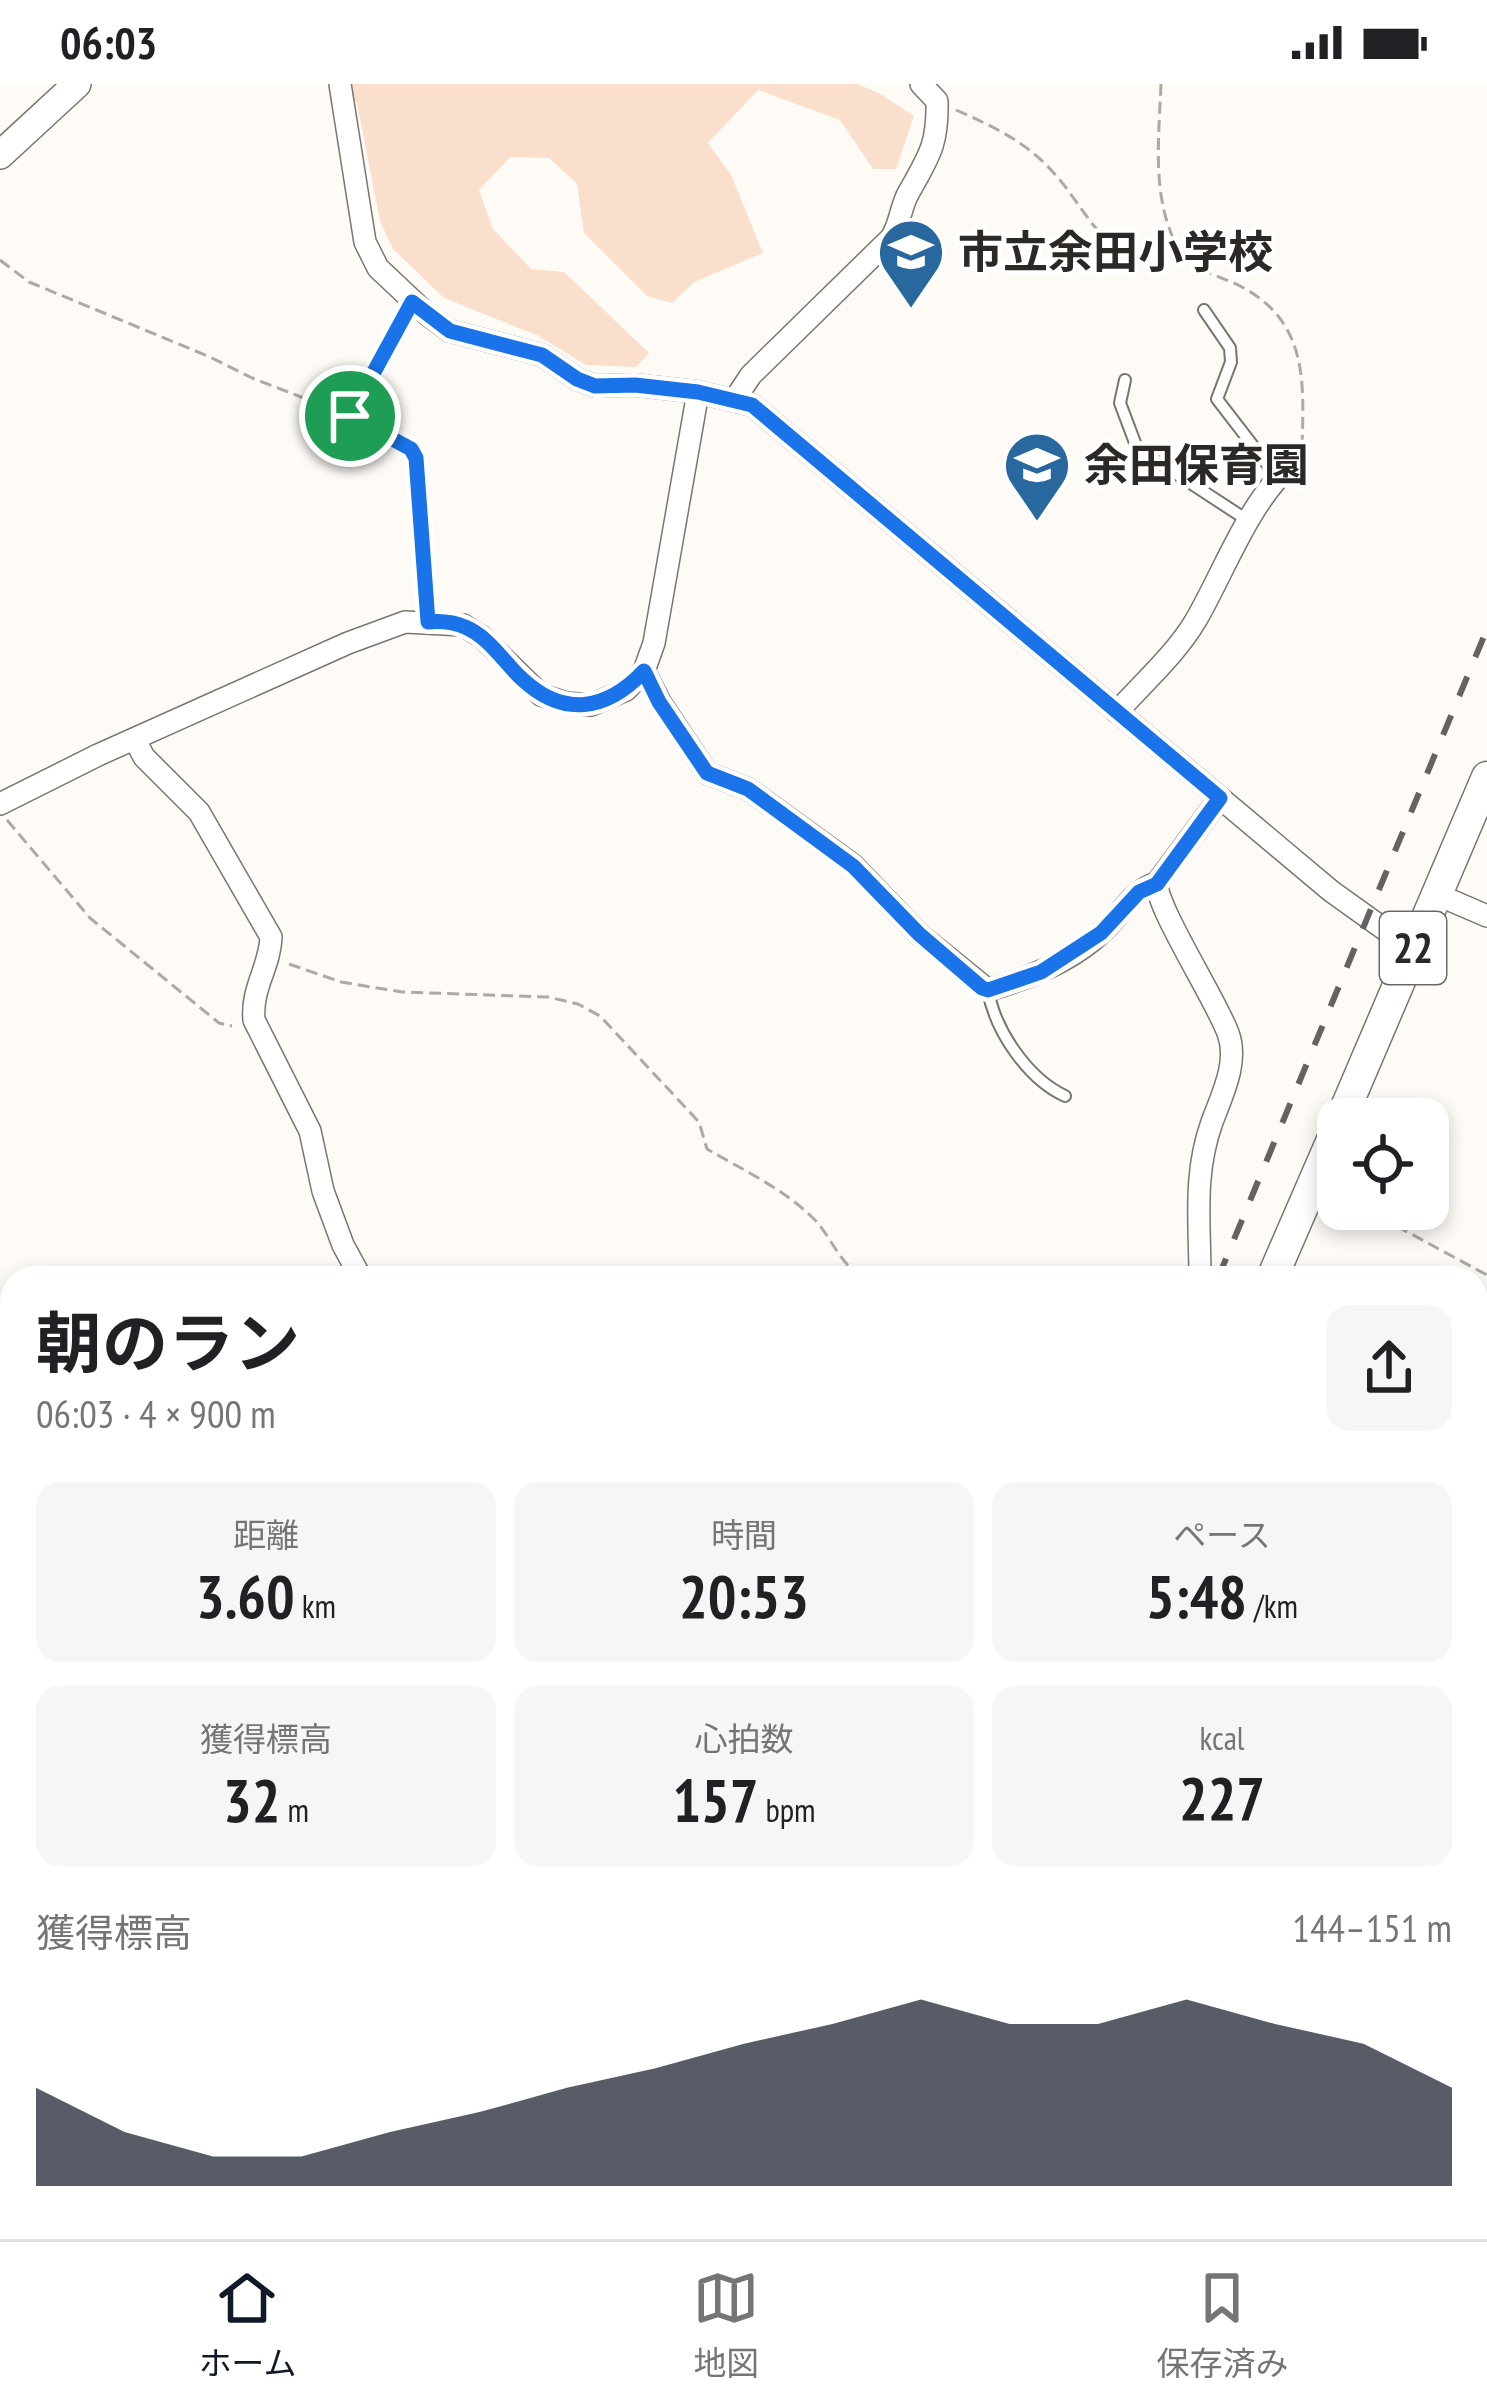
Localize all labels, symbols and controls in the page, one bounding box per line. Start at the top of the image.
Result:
text: 06:03 [60,13,157,71]
school or university icon: 市立余田小学校 [876,217,946,311]
place label: 市立余田小学校 [958,222,1273,280]
pin [299,365,401,467]
icon: arrive [317,383,383,449]
school or university icon: 余田保育園 [1002,430,1072,524]
place label: 余田保育園 [1084,435,1309,493]
road number: 22 [1380,912,1446,984]
map controls [1317,1098,1449,1230]
button: locate [1317,1098,1449,1230]
text: 朝のラン [36,1300,300,1385]
button: share [1326,1305,1452,1431]
text: 06:03 · 4 × 900 m [36,1388,276,1439]
text: 距離 [233,1513,299,1556]
text: 時間 [711,1513,777,1556]
text: ペース [1173,1513,1271,1556]
text: 3.60 [196,1557,295,1635]
text: 20:53 [679,1557,809,1635]
text: 5:48 [1146,1557,1247,1635]
text: km [295,1584,336,1627]
text: /km [1247,1584,1298,1627]
text: kcal [1199,1716,1245,1759]
text: 獲得標高 [200,1717,332,1760]
text: 心拍数 [695,1717,794,1760]
text: 227 [1179,1759,1265,1837]
text: 32 [223,1761,280,1839]
text: 157 [672,1761,758,1839]
text: m [280,1788,309,1831]
text: bpm [758,1788,816,1831]
text: 144–151 m [1292,1902,1452,1953]
text: 獲得標高 [36,1907,192,1958]
tab: ホーム [198,2265,297,2385]
tab: 地図 [693,2265,759,2385]
tab: 保存済み [1156,2265,1288,2385]

